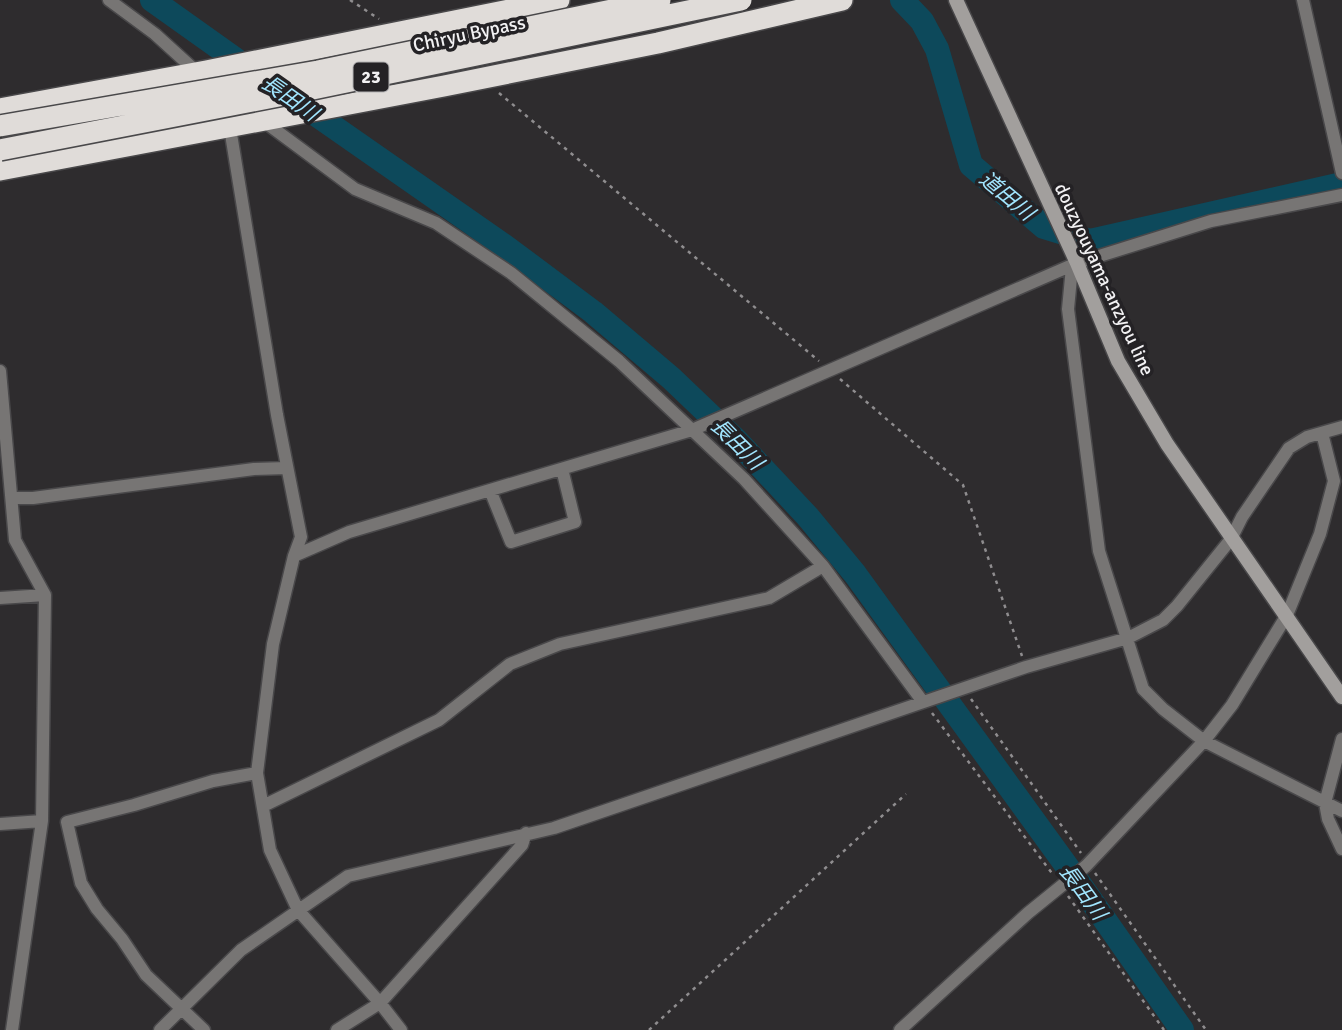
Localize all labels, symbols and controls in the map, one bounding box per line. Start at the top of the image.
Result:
street label: Chiryu Bypass [411,10,528,58]
road number: 23 [354,62,388,92]
water label: 長田川 [257,69,325,128]
water label: 道田川 [975,166,1041,227]
street label: douzyouyama-anzyou line [1049,179,1159,379]
water label: 長田川 [706,413,770,477]
water label: 長田川 [1054,859,1113,927]

